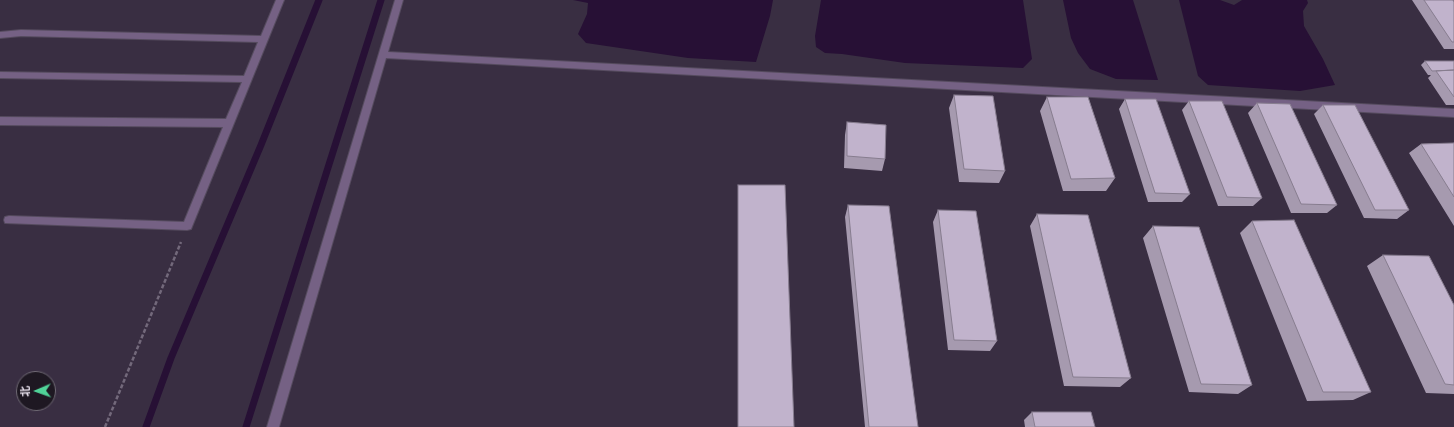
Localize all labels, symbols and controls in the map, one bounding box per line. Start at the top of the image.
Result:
north arrow [16,371,56,411]
text: 北 [18,386,32,397]

